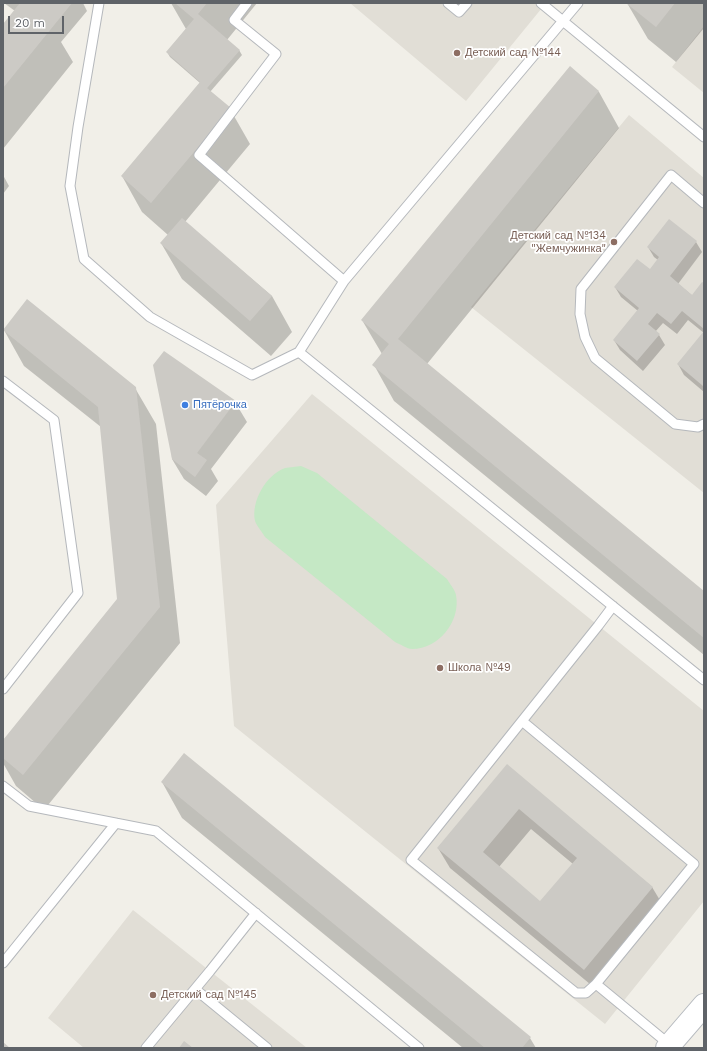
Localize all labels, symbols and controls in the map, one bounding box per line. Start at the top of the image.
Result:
scale bar [10,8,66,34]
text: 20 m [15,16,45,30]
place label: Детский сад №144 [465,46,561,60]
marker: Детский сад №144 [452,48,462,58]
place label: Детский сад №134 "Жемчужинка" [510,229,606,255]
marker: Детский сад №134 "Жемчужинка" [609,237,619,247]
place label: Пятёрочка [193,398,247,412]
marker: Пятёрочка [180,400,190,410]
place label: Школа №49 [448,661,511,675]
marker: Школа №49 [435,663,445,673]
place label: Детский сад №145 [161,988,257,1002]
marker: Детский сад №145 [148,990,158,1000]

